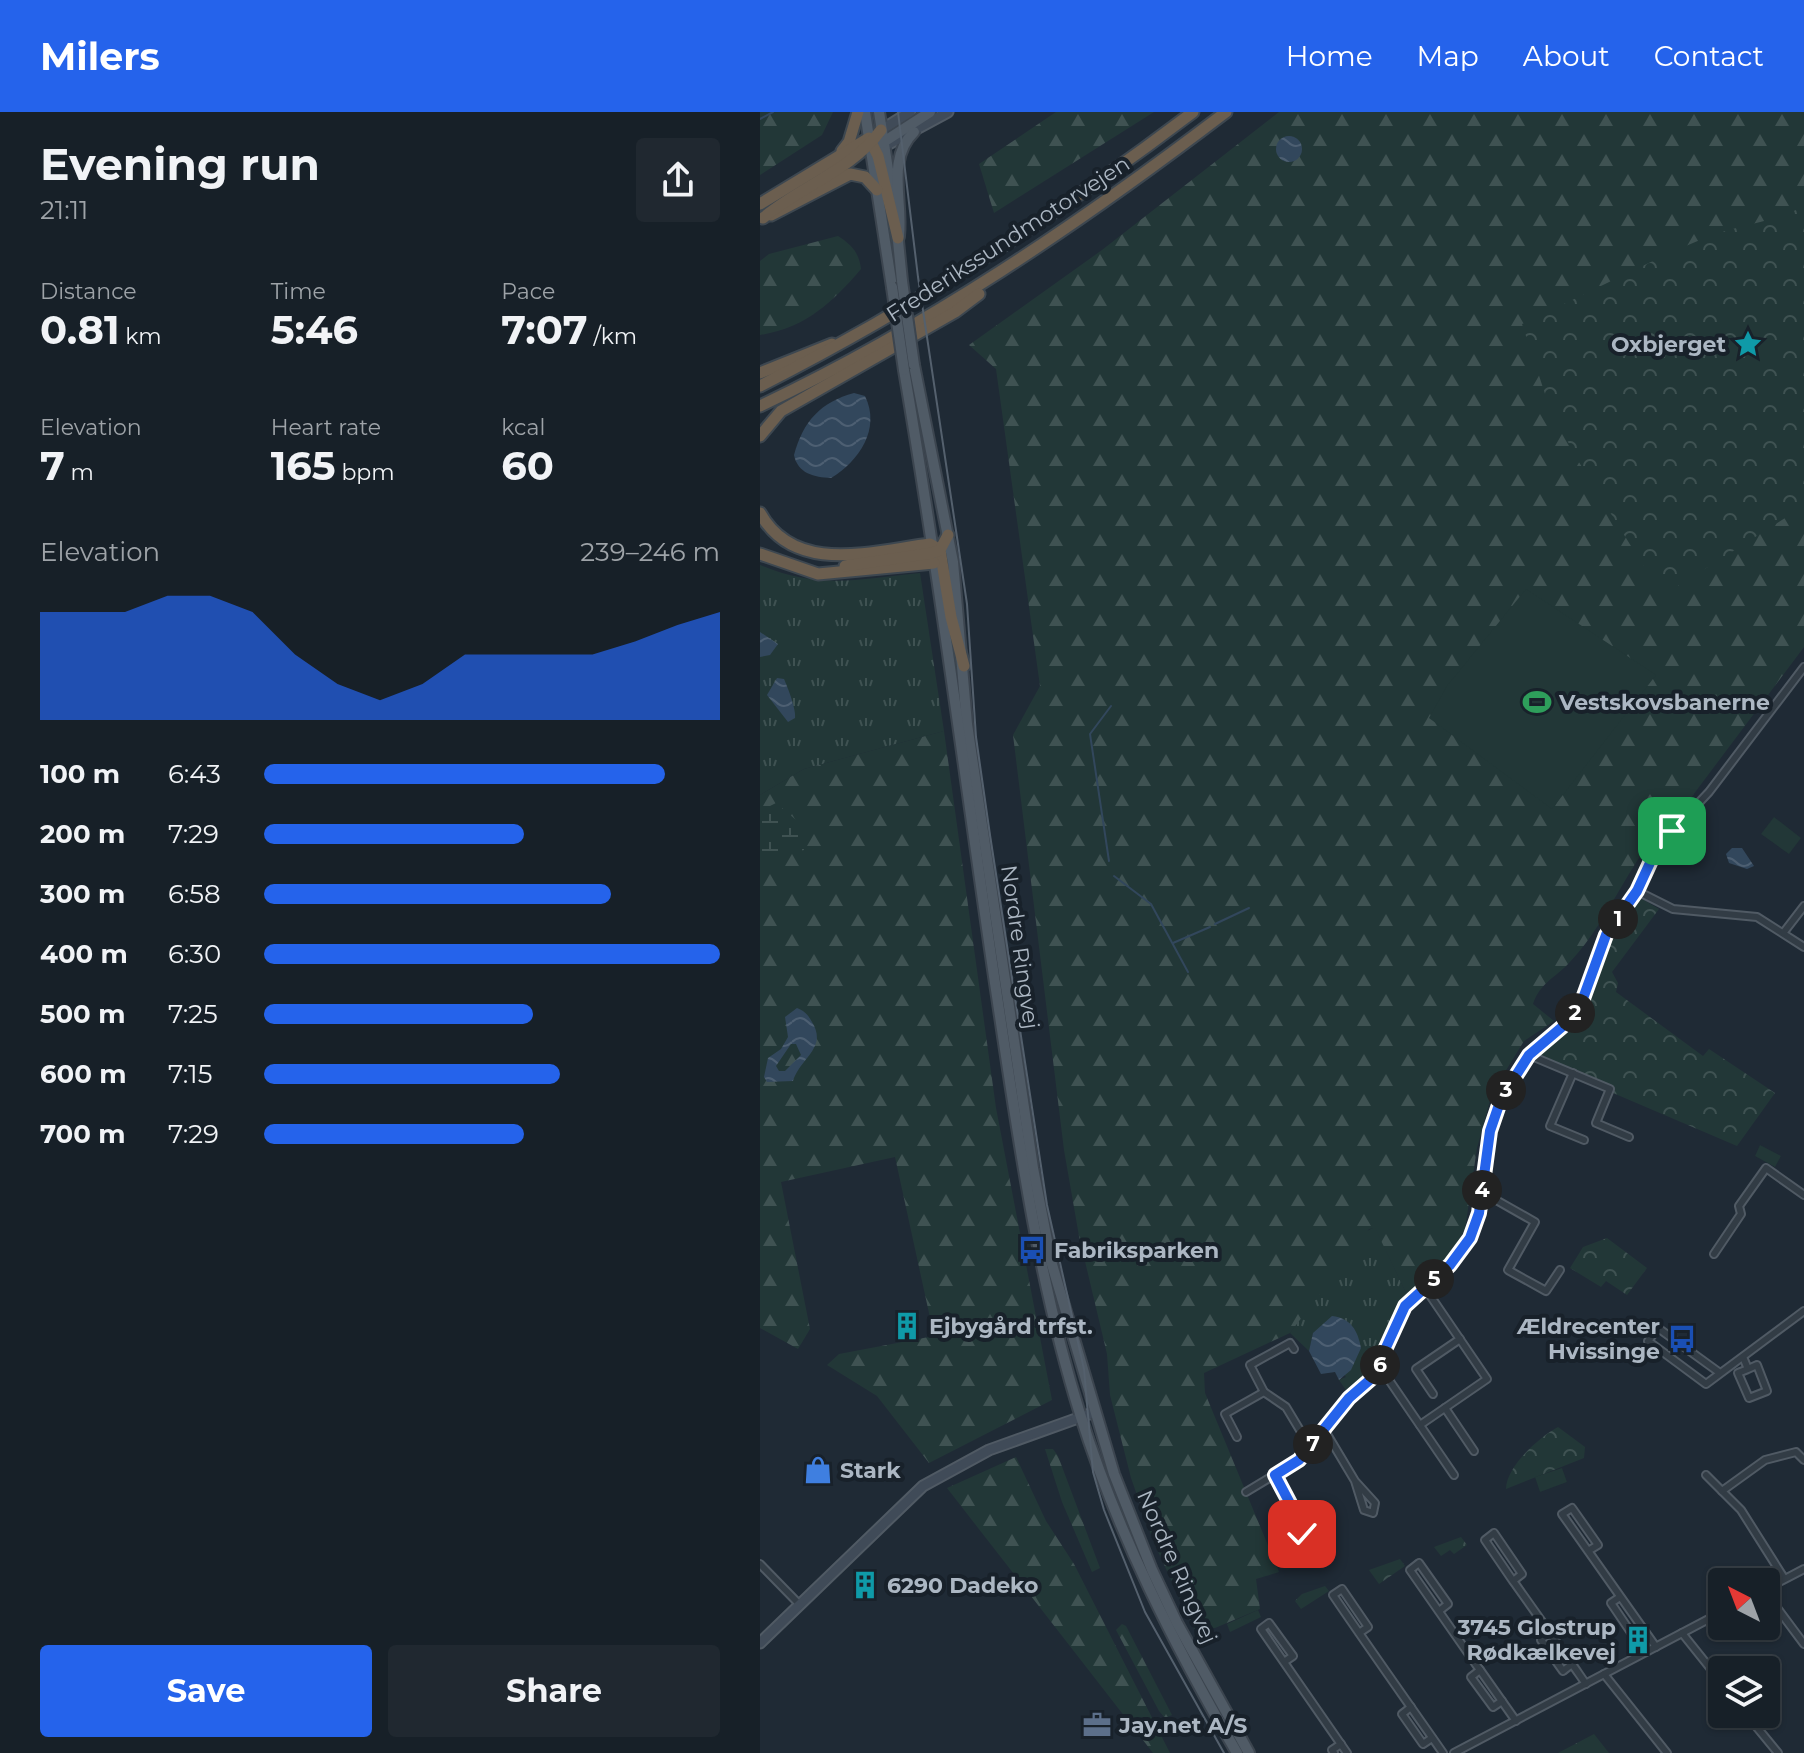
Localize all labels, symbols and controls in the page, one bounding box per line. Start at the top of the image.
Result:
text: Milers [40,33,160,80]
text: Home [1286,39,1373,73]
text: Map [1417,39,1479,73]
text: About [1523,39,1610,73]
text: Contact [1654,39,1764,73]
text: Evening run [40,137,320,191]
button: share [636,138,720,222]
street label: Frederikssundmotorvejen [881,150,1135,328]
text: 21:11 [40,194,88,226]
text: Distance [40,278,137,305]
text: Time [271,278,326,305]
text: Pace [501,278,555,305]
text: 0.81 [40,305,120,354]
text: 5:46 [271,305,358,354]
text: 7:07 [501,305,588,354]
text: km [120,323,162,350]
text: /km [588,323,637,350]
place icon: Oxbjerget [1733,329,1763,359]
place label: Oxbjerget [1611,331,1726,358]
text: Elevation [40,414,142,441]
text: Heart rate [271,414,381,441]
text: kcal [501,414,545,441]
text: 7 [40,441,65,490]
text: 165 [271,441,336,490]
text: 60 [501,441,554,490]
text: m [65,459,94,486]
text: bpm [336,459,395,486]
text: Elevation [40,536,160,568]
text: 239–246 m [580,536,720,568]
sports icon: Vestskovsbanerne [1522,687,1552,717]
place label: Vestskovsbanerne [1558,689,1770,716]
text: 100 m [40,758,120,790]
text: 6:43 [168,758,221,790]
pin [1638,797,1706,865]
icon: arrive [1650,809,1694,853]
text: 200 m [40,818,125,850]
text: 7:29 [168,818,219,850]
street label: Nordre Ringvej [995,863,1045,1031]
text: 300 m [40,878,125,910]
text: 6:58 [168,878,221,910]
pin: 1 [1598,899,1638,939]
text: 1 [1614,905,1622,932]
text: 400 m [40,938,128,970]
text: 6:30 [168,938,221,970]
pin: 2 [1555,993,1595,1033]
text: 500 m [40,998,125,1030]
text: 7:25 [168,998,218,1030]
text: 2 [1569,999,1581,1026]
text: 600 m [40,1058,127,1090]
text: 7:15 [168,1058,212,1090]
pin: 3 [1486,1070,1526,1110]
text: 3 [1499,1076,1513,1103]
text: 700 m [40,1118,126,1150]
text: 7:29 [168,1118,219,1150]
pin: 4 [1462,1170,1502,1210]
text: 4 [1474,1176,1490,1203]
bus stop icon: Fabriksparken [1017,1235,1047,1265]
place label: Fabriksparken [1054,1237,1219,1264]
pin: 5 [1414,1259,1454,1299]
text: 5 [1427,1265,1441,1292]
building icon: Ejbygård trfst. [892,1311,922,1341]
place label: Ejbygård trfst. [929,1313,1093,1340]
place label: Ældrecenter Hvissinge [1516,1313,1660,1365]
bus stop icon: Ældrecenter Hvissinge [1667,1324,1697,1354]
pin: 6 [1360,1345,1400,1385]
text: 6 [1373,1351,1387,1378]
pin: 7 [1293,1424,1333,1464]
text: 7 [1306,1430,1320,1457]
shop icon: Stark [803,1455,833,1485]
place label: Stark [840,1457,901,1484]
street label: Nordre Ringvej [1131,1486,1223,1648]
pin [1268,1500,1336,1568]
icon: check [1280,1512,1324,1556]
north arrow [1708,1568,1780,1640]
map controls [1708,1568,1780,1728]
building icon: 6290 Dadeko [850,1570,880,1600]
place label: 6290 Dadeko [887,1572,1038,1599]
place label: 3745 Glostrup Rødkælkevej [1456,1614,1616,1666]
building icon: 3745 Glostrup Rødkælkevej [1623,1625,1653,1655]
button: Save [40,1645,372,1737]
button: Share [388,1645,720,1737]
button: layers [1708,1656,1780,1728]
office icon: Jay.net A/S [1082,1710,1112,1740]
place label: Jay.net A/S [1118,1712,1247,1739]

